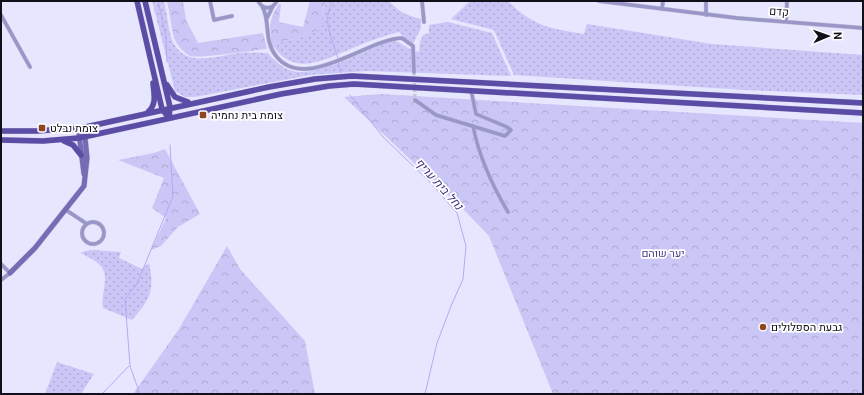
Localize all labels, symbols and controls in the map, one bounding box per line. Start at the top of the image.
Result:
street label: קדם [769,5,789,19]
north arrow [808,16,848,56]
text: N [831,32,844,40]
place label: צומת בית נחמיה [211,109,283,122]
marker: צומת בית נחמיה [198,110,208,120]
place label: צומת נבלט [50,122,98,135]
marker: צומת נבלט [37,123,47,133]
water label: נחל בית עריף [412,155,467,214]
park label: יער שוהם [641,247,685,260]
place label: גבעת הספלולים [771,321,842,334]
marker: גבעת הספלולים [758,322,768,332]

